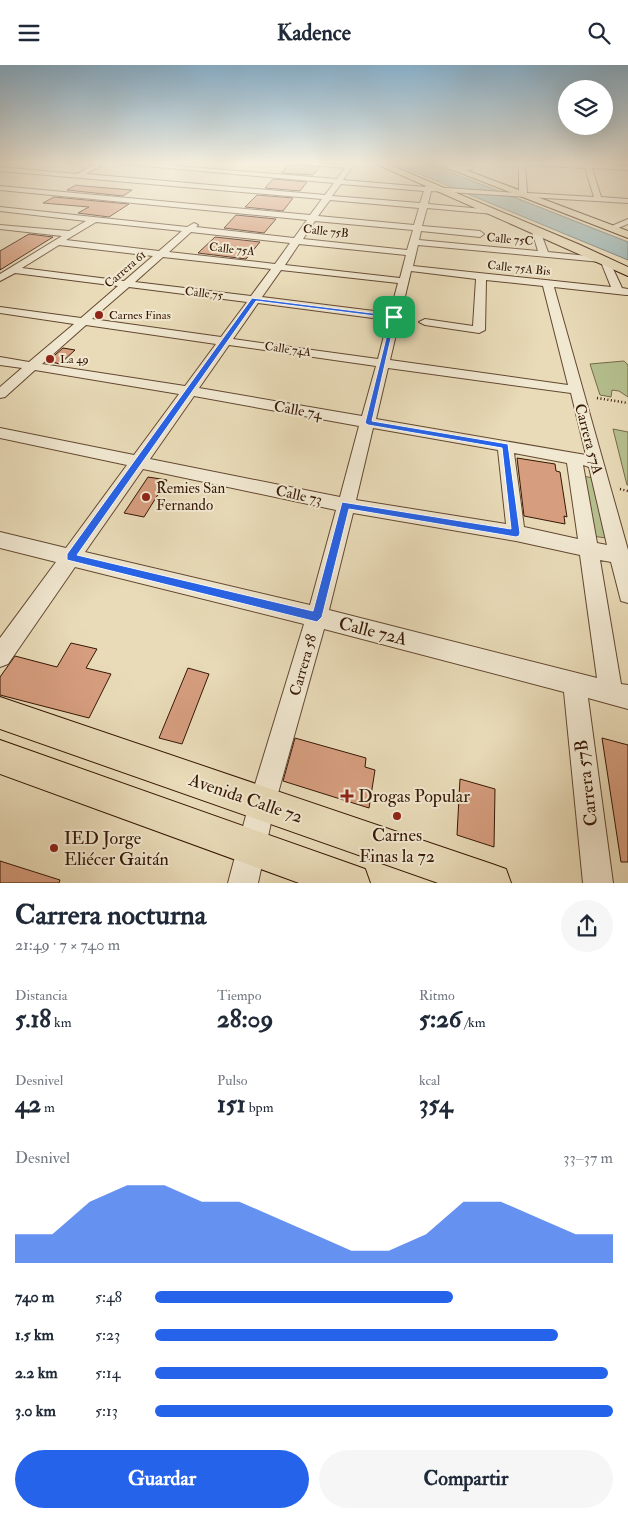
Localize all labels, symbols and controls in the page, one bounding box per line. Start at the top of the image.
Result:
icon: menu [15,19,43,47]
text: Kadence [277,19,351,47]
icon: search [585,19,613,47]
map controls [558,80,613,135]
button: layers [558,80,613,135]
street label: Calle 75B [302,222,350,241]
street label: Calle 75C [486,230,534,249]
street label: Calle 75A [208,240,256,259]
street label: Carrera 61 [102,247,149,291]
street label: Calle 75A Bis [487,258,551,279]
street label: Calle 75 [184,284,224,303]
pin [373,296,415,338]
icon: arrive [380,303,408,331]
place label: Carnes Finas [109,308,171,323]
marker: Carnes Finas [93,309,105,321]
street label: Calle 74A [264,339,312,360]
place label: La 49 [60,352,89,367]
marker: La 49 [44,353,56,365]
street label: Calle 74 [272,397,324,424]
street label: Carrera 57A [570,402,607,477]
place label: Remies San Fernando [156,479,226,515]
street label: Calle 73 [274,481,324,510]
marker: Remies San Fernando [140,491,152,503]
street label: Calle 72A [336,612,410,651]
street label: Carrera 58 [286,632,321,698]
street label: Carrera 57B [570,738,603,828]
street label: Avenida Calle 72 [185,768,306,829]
place label: Drogas Popular [358,785,470,808]
marker: Drogas Popular [340,789,354,803]
marker: Carnes Finas la 72 [391,810,403,822]
place label: Carnes Finas la 72 [359,824,435,868]
place label: IED Jorge Eliécer Gaitán [64,827,169,871]
marker: IED Jorge Eliécer Gaitán [48,842,60,854]
text: Carrera nocturna [15,898,206,933]
button: share [561,900,613,952]
text: 21:49 · 7 × 740 m [15,935,120,955]
text: Distancia [15,987,68,1004]
text: Tiempo [217,987,261,1004]
text: Ritmo [419,987,455,1004]
text: 5.18 [15,1004,51,1035]
text: 28:09 [217,1004,273,1035]
text: 5:26 [419,1004,461,1035]
text: km [51,1014,72,1031]
text: /km [461,1014,486,1031]
text: Desnivel [15,1072,63,1089]
text: Pulso [217,1072,248,1089]
text: kcal [419,1072,440,1089]
text: 42 [15,1089,41,1120]
text: 151 [217,1089,246,1120]
text: 354 [419,1089,452,1120]
text: m [41,1099,55,1116]
text: bpm [246,1099,274,1116]
text: Desnivel [15,1148,70,1168]
text: 33–37 m [563,1148,613,1168]
text: 740 m [15,1287,55,1307]
text: 5:48 [95,1287,122,1307]
text: 1.5 km [15,1325,54,1345]
text: 5:23 [95,1325,120,1345]
text: 2.2 km [15,1363,58,1383]
text: 5:14 [95,1363,120,1383]
text: 3.0 km [15,1401,56,1421]
text: 5:13 [95,1401,118,1421]
button: Guardar [15,1450,309,1508]
button: Compartir [319,1450,613,1508]

